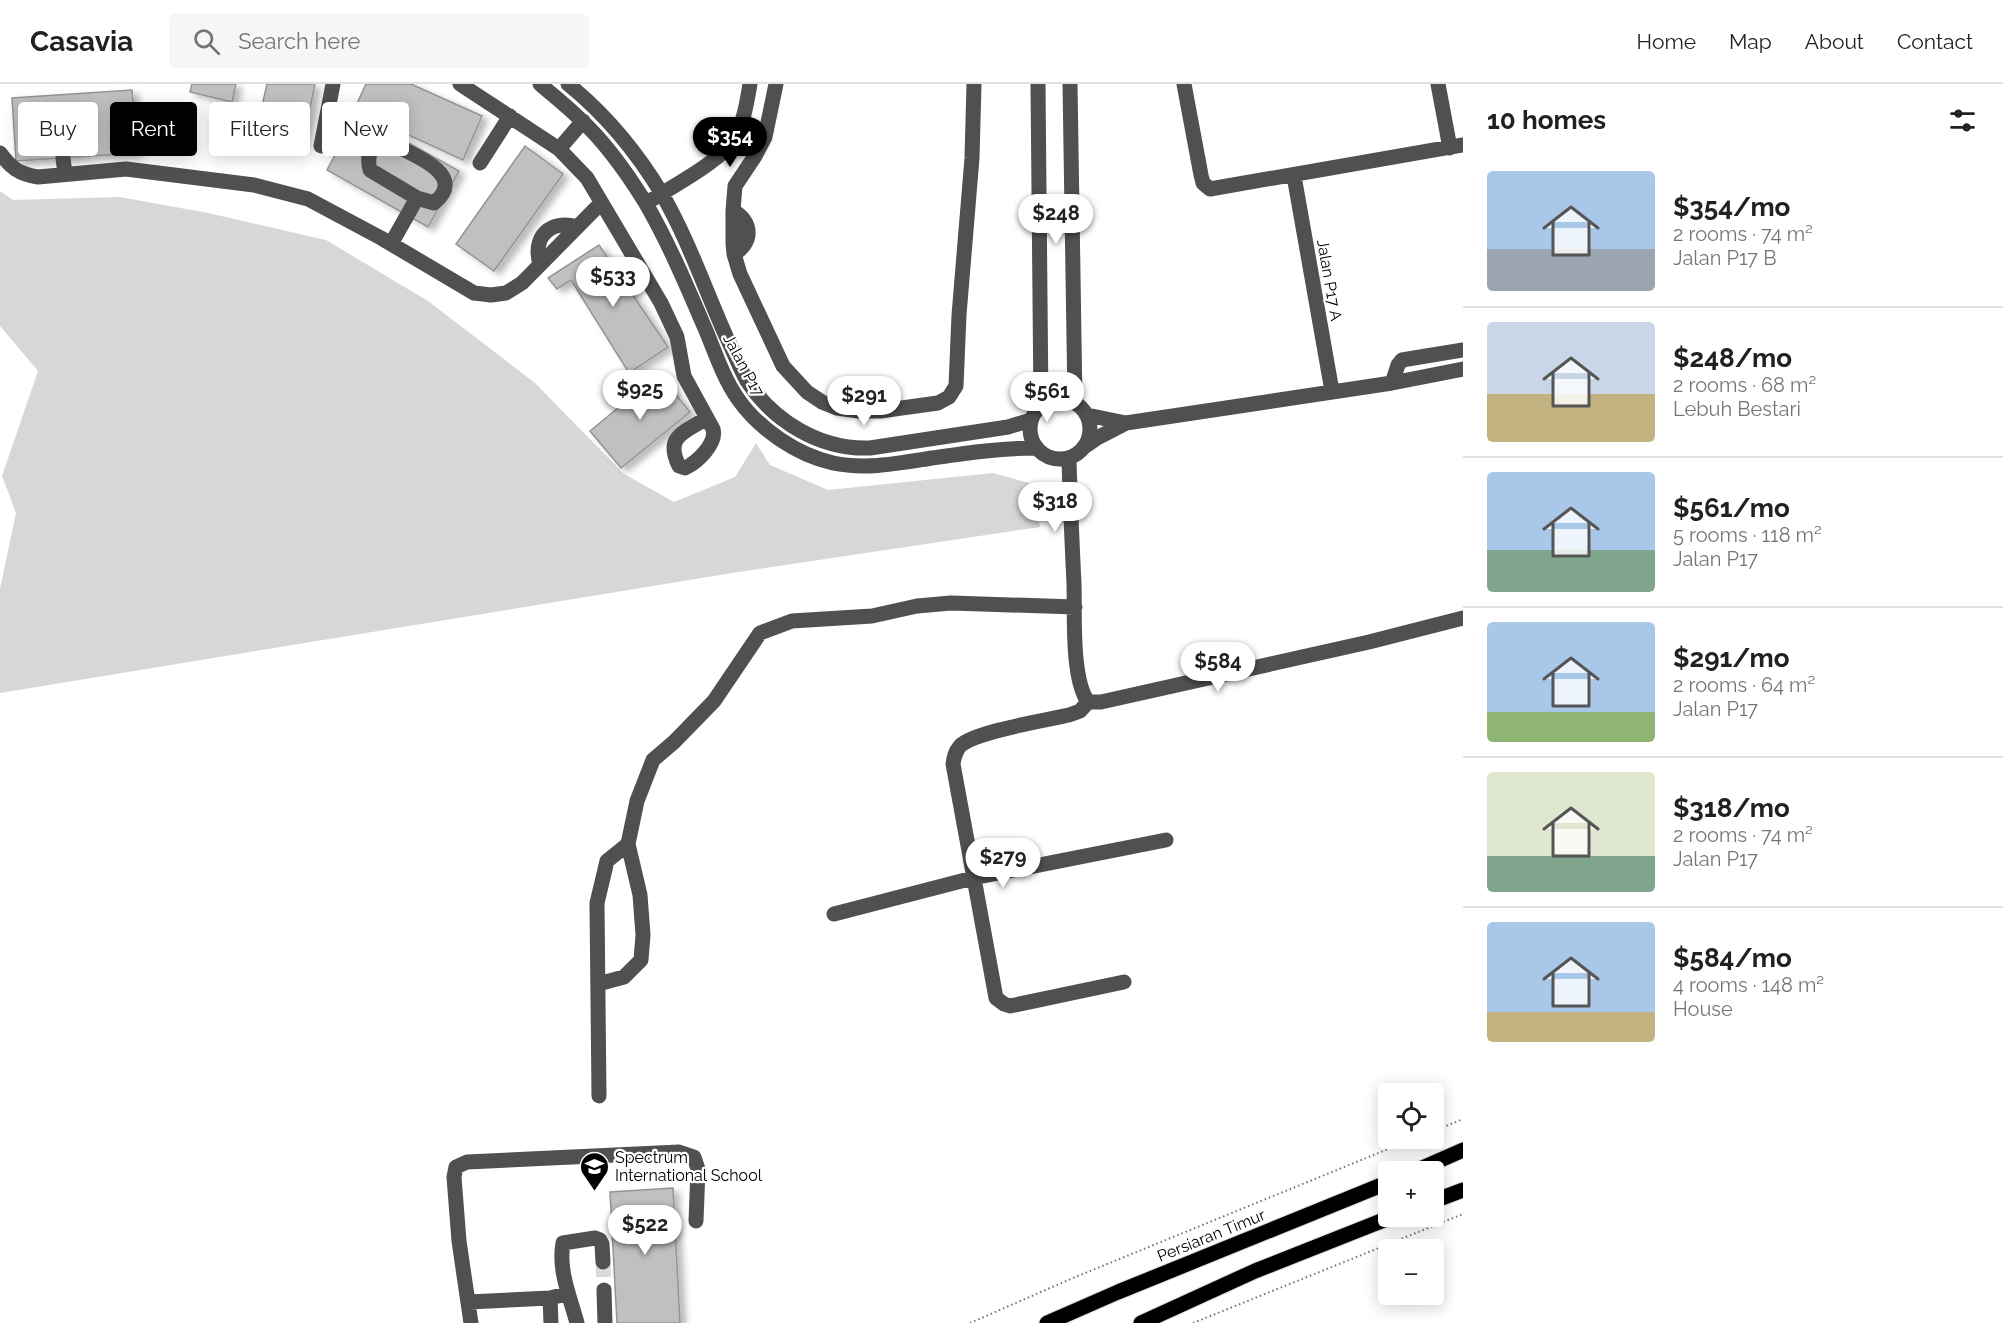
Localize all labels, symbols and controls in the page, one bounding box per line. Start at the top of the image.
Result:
search box [169,14,589,68]
text: Casavia [30,25,133,58]
icon: search [190,25,223,58]
text: Search here [238,28,360,54]
text: Home [1637,29,1696,54]
text: Map [1729,29,1772,54]
text: About [1805,29,1864,54]
text: Contact [1897,29,1973,54]
chip: Buy [18,102,98,156]
chip: Rent [110,102,197,156]
chip: Filters [209,102,310,156]
chip: New [322,102,409,156]
icon: filters [1946,104,1979,137]
text: 10 homes [1487,105,1606,135]
pin: $354 [694,117,766,168]
text: $354 [707,124,753,148]
text: $354/mo [1673,192,1790,222]
pin: $248 [1020,194,1092,245]
icon: home [1535,195,1607,267]
text: $248 [1032,201,1080,225]
text: 2 rooms · 74 m² [1673,222,1813,246]
street label: Jalan P17 A [1313,238,1346,323]
text: Jalan P17 B [1673,246,1776,270]
pin: $533 [577,257,649,308]
text: $533 [590,264,636,288]
street label: Jalan P17 [719,331,768,400]
text: $248/mo [1673,343,1792,373]
icon: home [1535,346,1607,418]
pin: $925 [604,370,676,421]
pin: $561 [1011,372,1083,423]
text: 2 rooms · 68 m² [1673,373,1816,397]
pin: $291 [828,376,900,427]
text: $925 [617,377,663,401]
text: $561 [1024,379,1070,403]
text: $291 [841,383,887,407]
text: Lebuh Bestari [1673,397,1801,421]
pin: $318 [1019,482,1091,533]
text: $318 [1032,489,1078,513]
text: $561/mo [1673,493,1790,523]
icon: home [1535,496,1607,568]
text: 5 rooms · 118 m² [1673,523,1822,547]
text: Jalan P17 [1673,547,1758,571]
pin: $584 [1182,642,1254,693]
text: $291/mo [1673,643,1790,673]
icon: home [1535,646,1607,718]
text: $584 [1194,649,1242,673]
text: 2 rooms · 64 m² [1673,673,1815,697]
text: Jalan P17 [1673,697,1758,721]
text: $318/mo [1673,793,1790,823]
icon: home [1535,796,1607,868]
text: 2 rooms · 74 m² [1673,823,1813,847]
pin: $279 [967,838,1039,889]
text: $279 [980,845,1026,869]
text: Jalan P17 [1673,847,1758,871]
text: $584/mo [1673,943,1792,973]
icon: home [1535,946,1607,1018]
text: 4 rooms · 148 m² [1673,973,1824,997]
text: House [1673,997,1733,1021]
map controls [1378,1083,1444,1305]
button: locate [1378,1083,1444,1149]
place label: Spectrum International School [615,1148,763,1185]
school or university icon: Spectrum International School [578,1150,610,1192]
button: + [1378,1161,1444,1227]
pin: $522 [609,1205,681,1256]
street label: Persiaran Timur [1154,1205,1268,1266]
text: $522 [622,1212,668,1236]
button: − [1378,1239,1444,1305]

